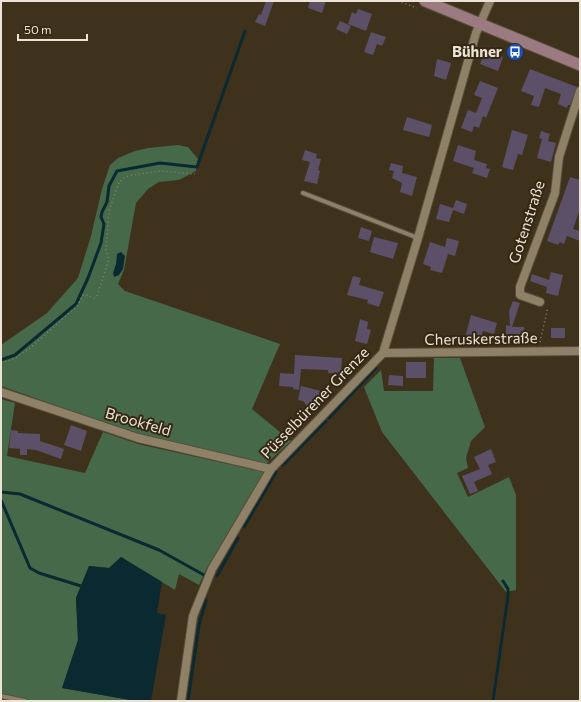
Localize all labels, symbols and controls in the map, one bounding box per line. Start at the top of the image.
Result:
scale bar [18,16,87,42]
text: 50 m [24,22,52,36]
place label: Bühner [452,42,502,60]
bus stop icon: Bühner [505,42,525,62]
street label: Gotenstraße [504,178,548,265]
street label: Cheruskerstraße [424,328,538,348]
street label: Püsselbürener Grenze [256,343,372,462]
street label: Brookfeld [103,403,173,439]

